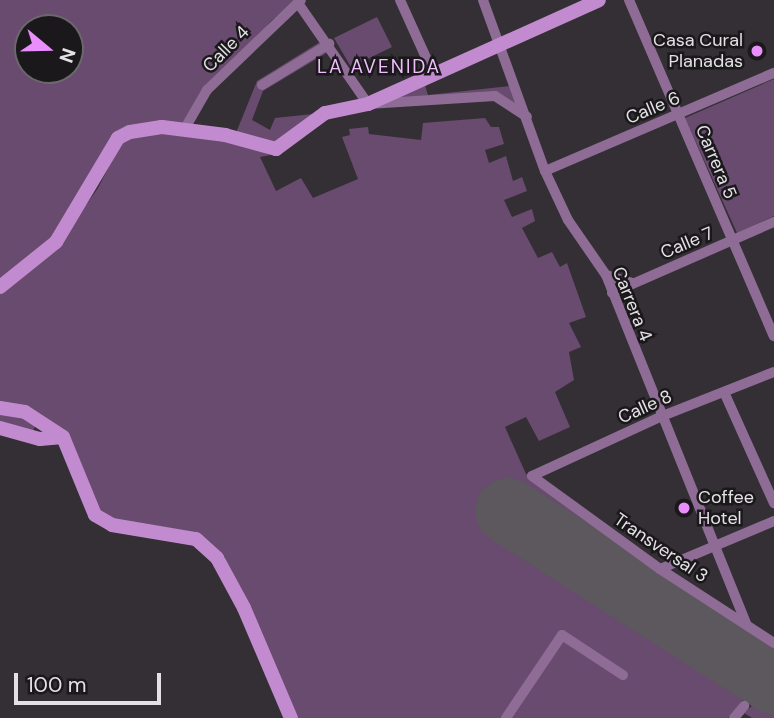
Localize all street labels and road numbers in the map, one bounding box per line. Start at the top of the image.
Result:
street label: Calle 4 [198,21,254,77]
street label: Calle 6 [623,87,683,129]
street label: Carrera 5 [691,122,741,202]
street label: Calle 7 [657,222,717,264]
street label: Carrera 4 [607,264,657,344]
street label: Calle 8 [615,386,675,428]
street label: Transversal 3 [610,509,712,587]

